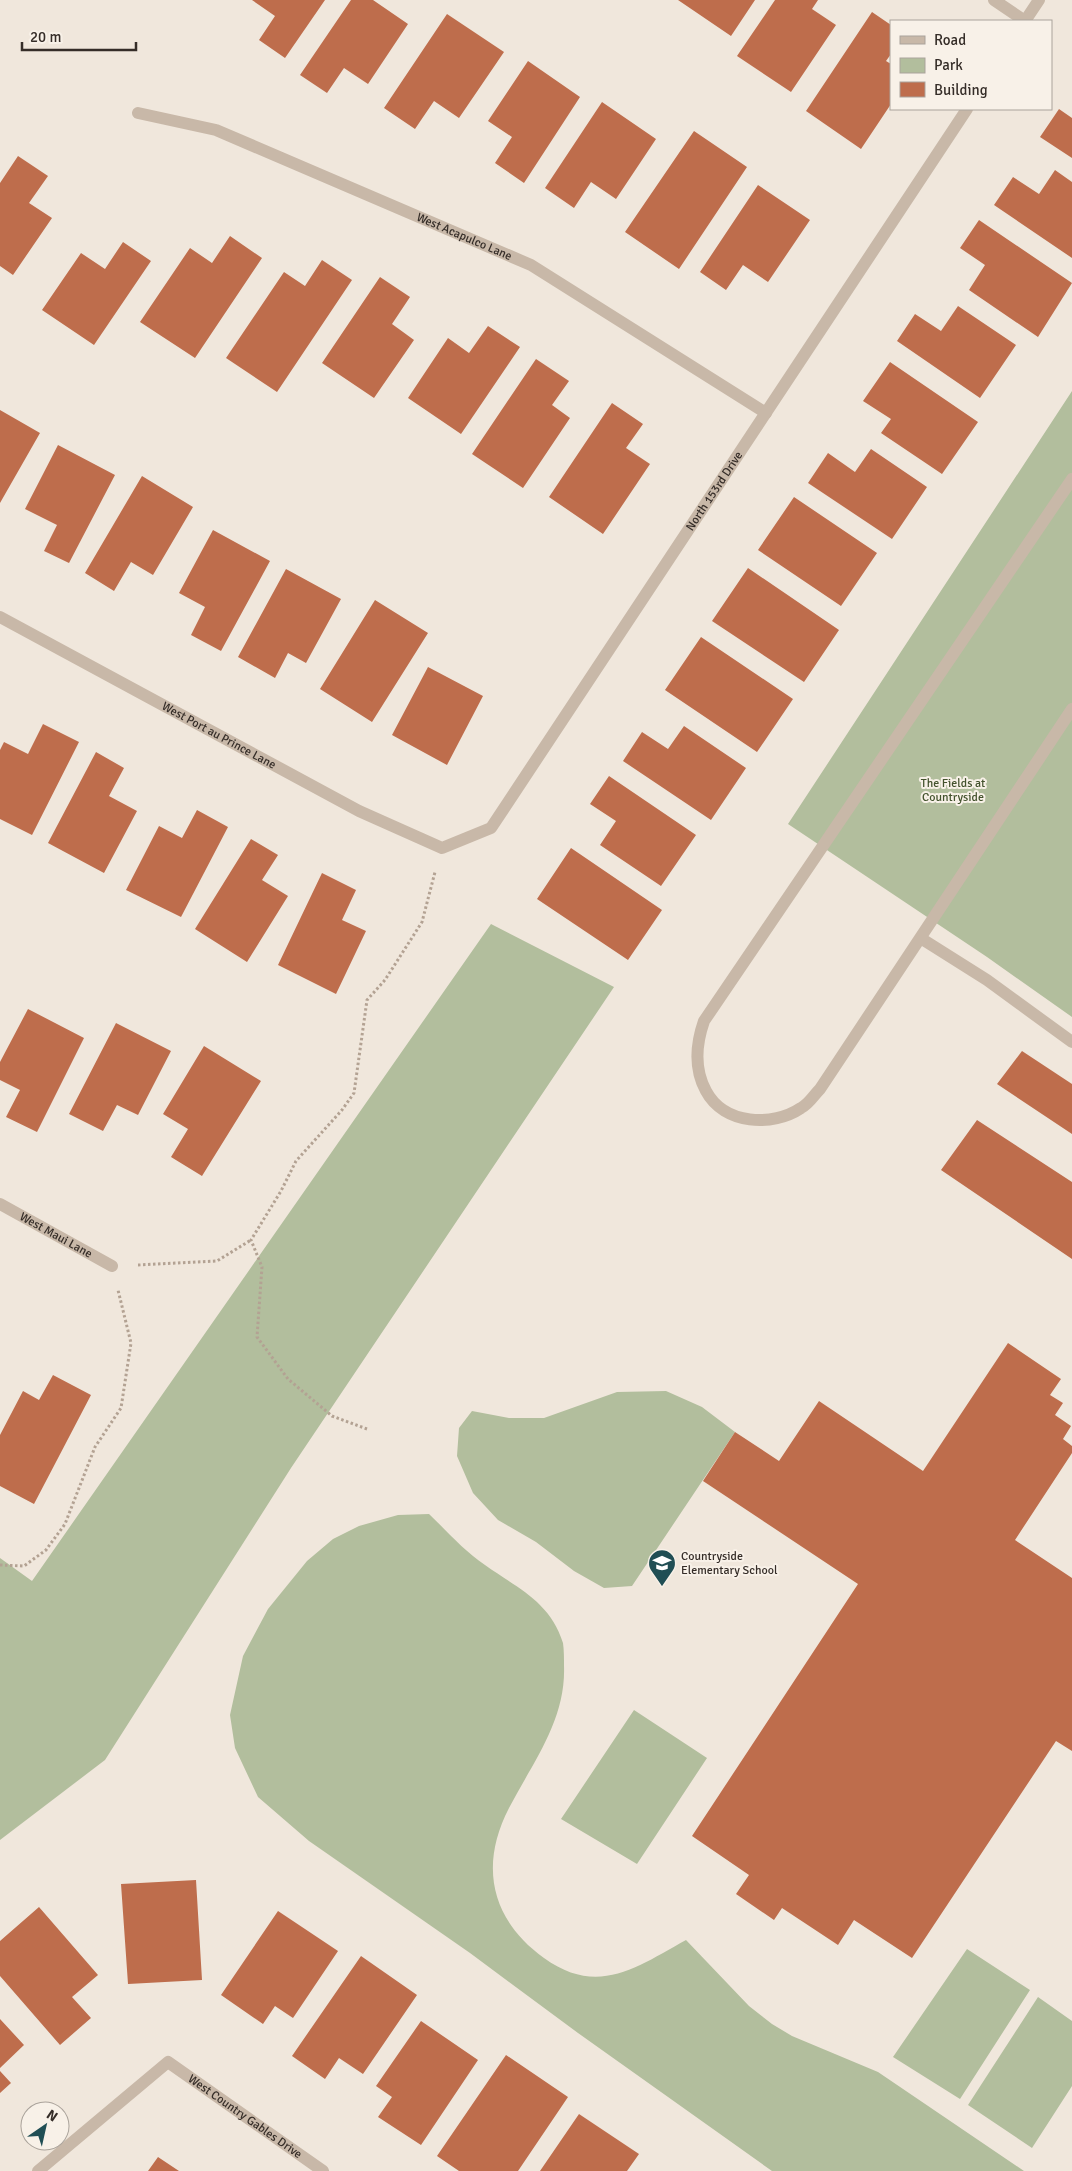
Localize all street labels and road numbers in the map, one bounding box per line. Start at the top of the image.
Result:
street label: West Acapulco Lane [414,210,514,264]
street label: North 153rd Drive [683,449,746,534]
street label: West Port au Prince Lane [159,699,278,773]
street label: West Maui Lane [17,1209,95,1262]
street label: West Country Gables Drive [185,2071,305,2162]

